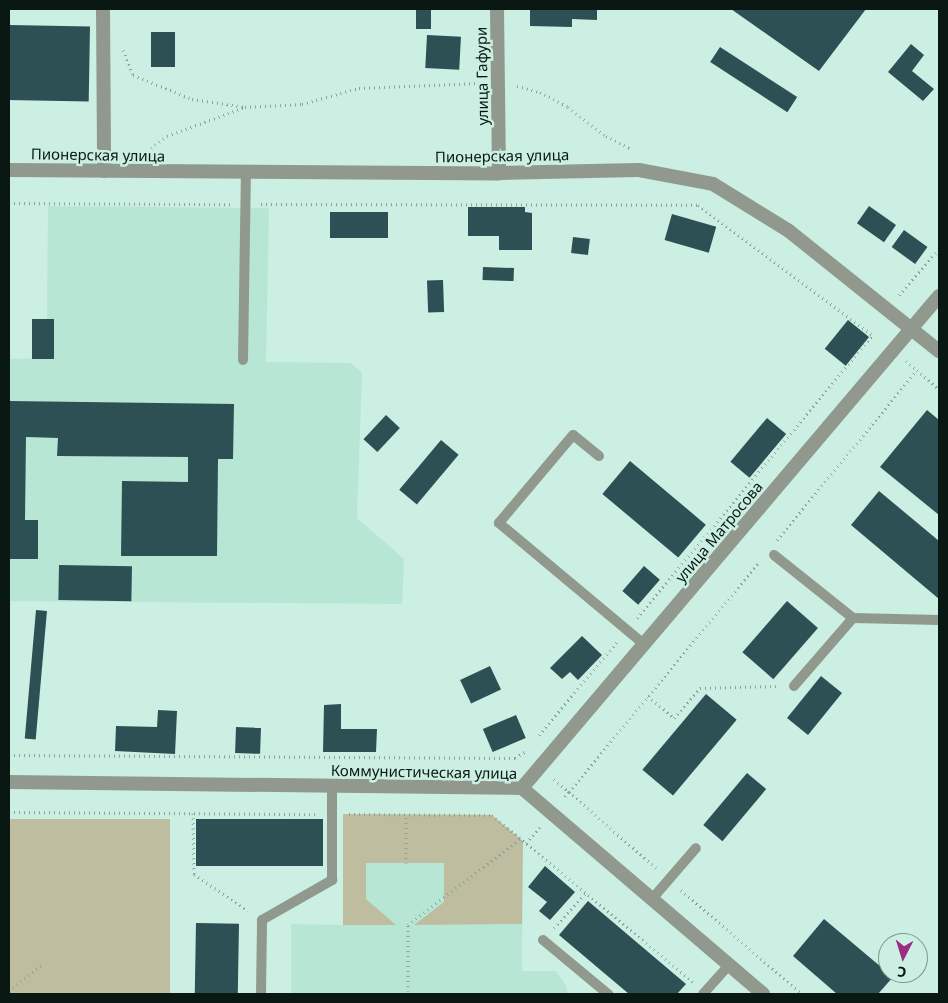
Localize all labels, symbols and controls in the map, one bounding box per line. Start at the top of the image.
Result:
street label: улица Гафури [472,27,492,125]
street label: Пионерская улица [31,145,165,165]
street label: Пионерская улица [435,146,569,166]
street label: улица Матросова [672,478,766,586]
street label: Коммунистическая улица [331,761,517,783]
north arrow [878,933,928,983]
text: С [896,963,907,982]

